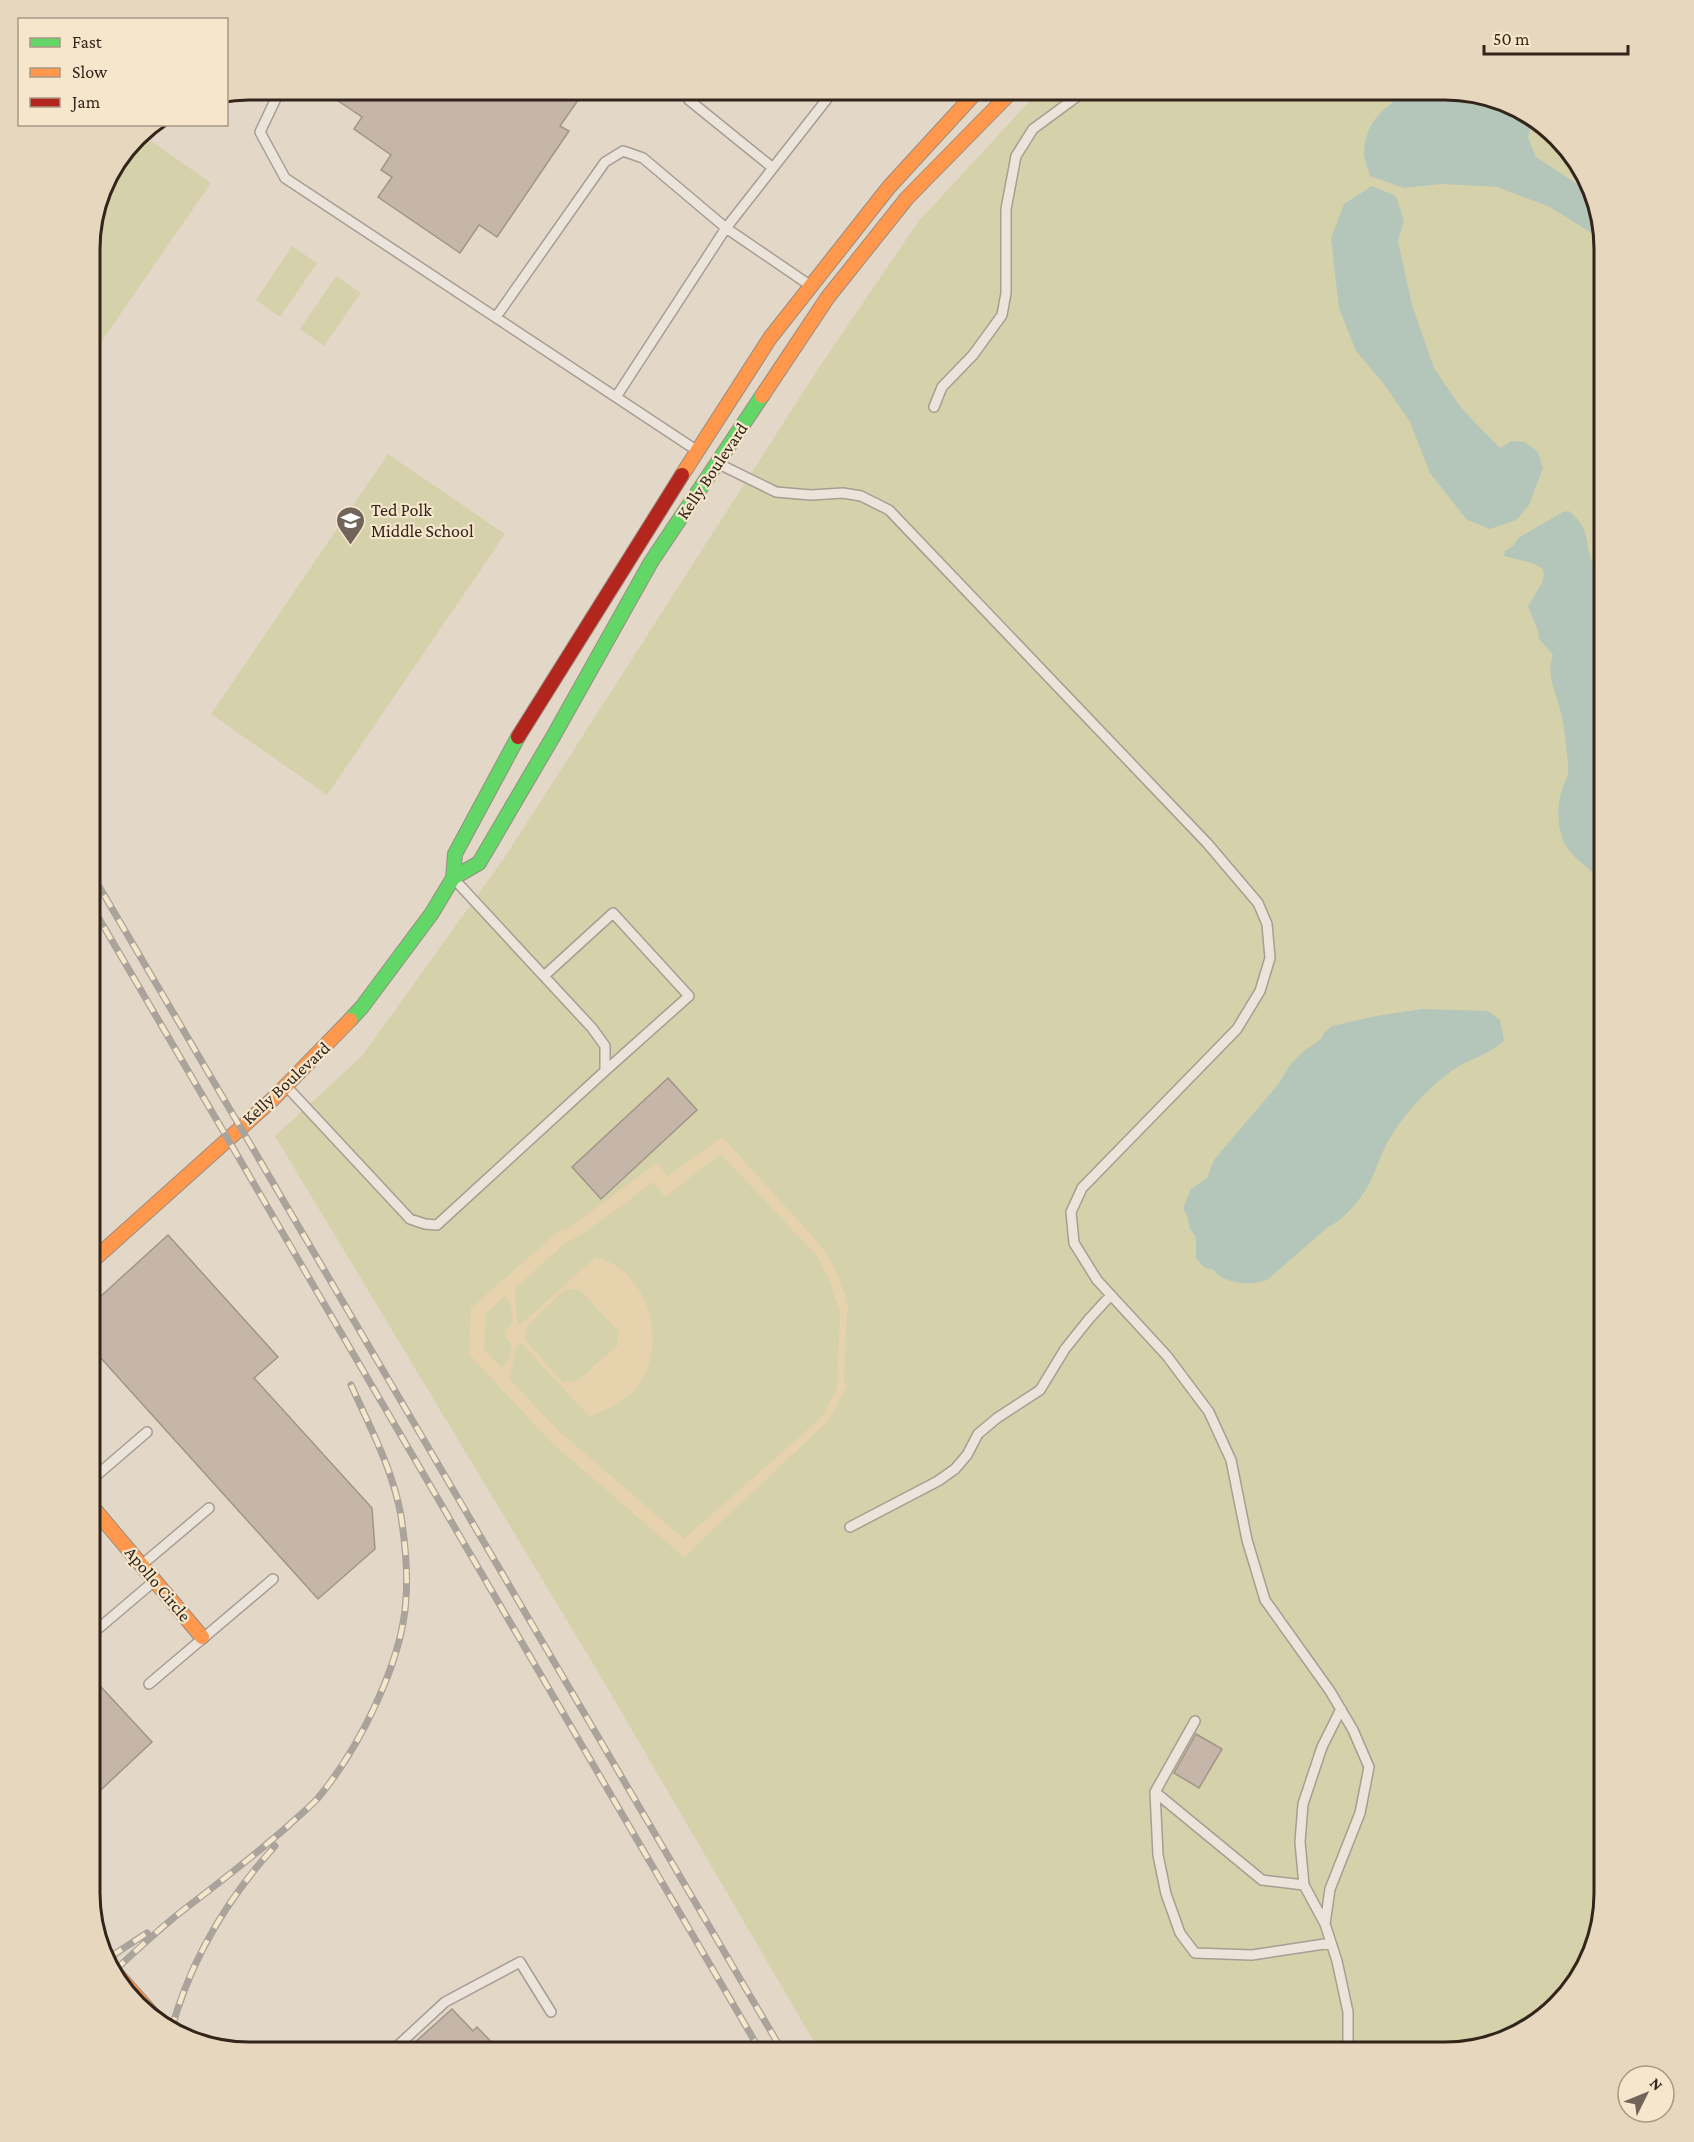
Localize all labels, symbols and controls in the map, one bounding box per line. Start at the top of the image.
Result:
legend [18,18,228,126]
scale bar [1484,18,1628,56]
text: 50 m [1493,29,1530,49]
text: Fast [72,32,103,52]
text: Slow [72,62,108,82]
text: Jam [70,92,101,112]
street label: Kelly Boulevard [672,419,752,523]
place label: Ted Polk Middle School [371,500,474,541]
school or university icon: Ted Polk Middle School [334,504,366,546]
street label: Kelly Boulevard [238,1037,334,1129]
street label: Apollo Circle [121,1542,195,1626]
north arrow [1616,2064,1676,2124]
text: N [1647,2074,1667,2094]

